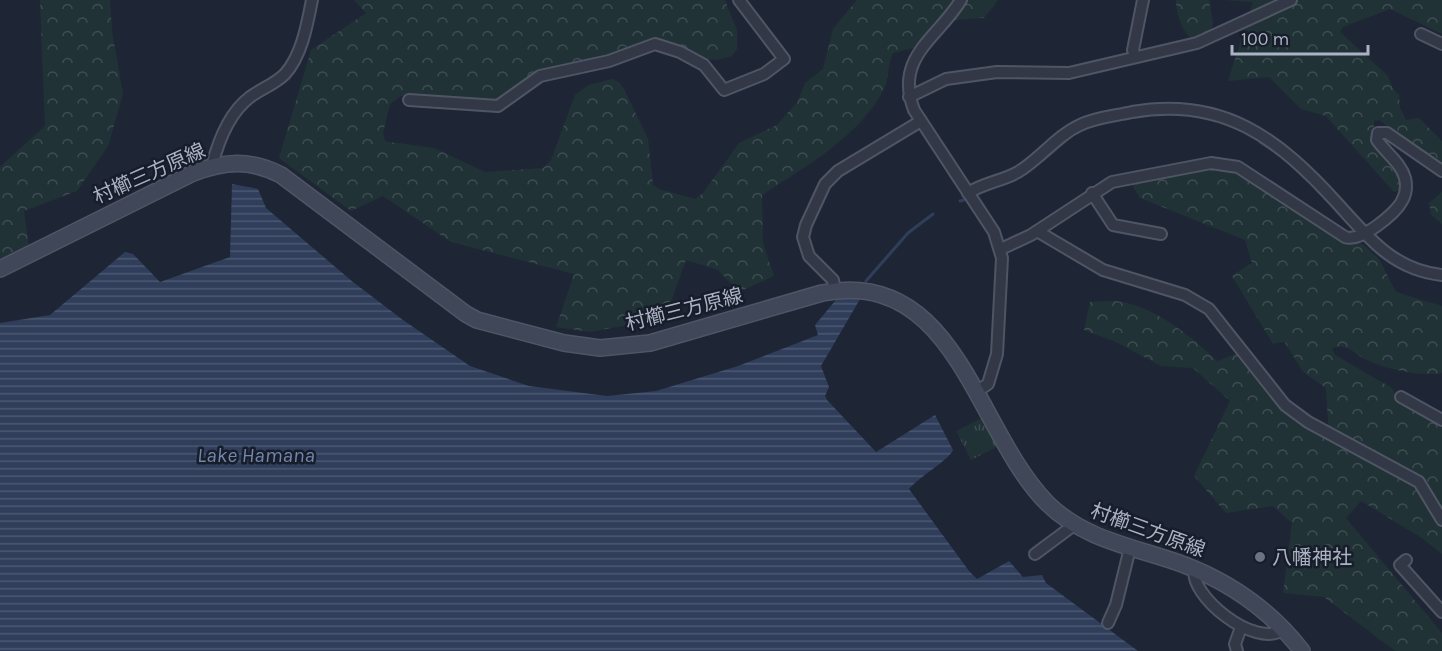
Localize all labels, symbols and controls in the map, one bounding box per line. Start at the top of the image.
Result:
scale bar [1232,18,1368,56]
text: 100 m [1241,28,1289,50]
street label: 村櫛三方原線 [90,139,209,208]
street label: 村櫛三方原線 [623,284,745,335]
water label: Lake Hamana [197,443,315,467]
street label: 村櫛三方原線 [1088,499,1208,562]
place label: 八幡神社 [1272,546,1352,569]
marker: 八幡神社 [1253,550,1267,564]

